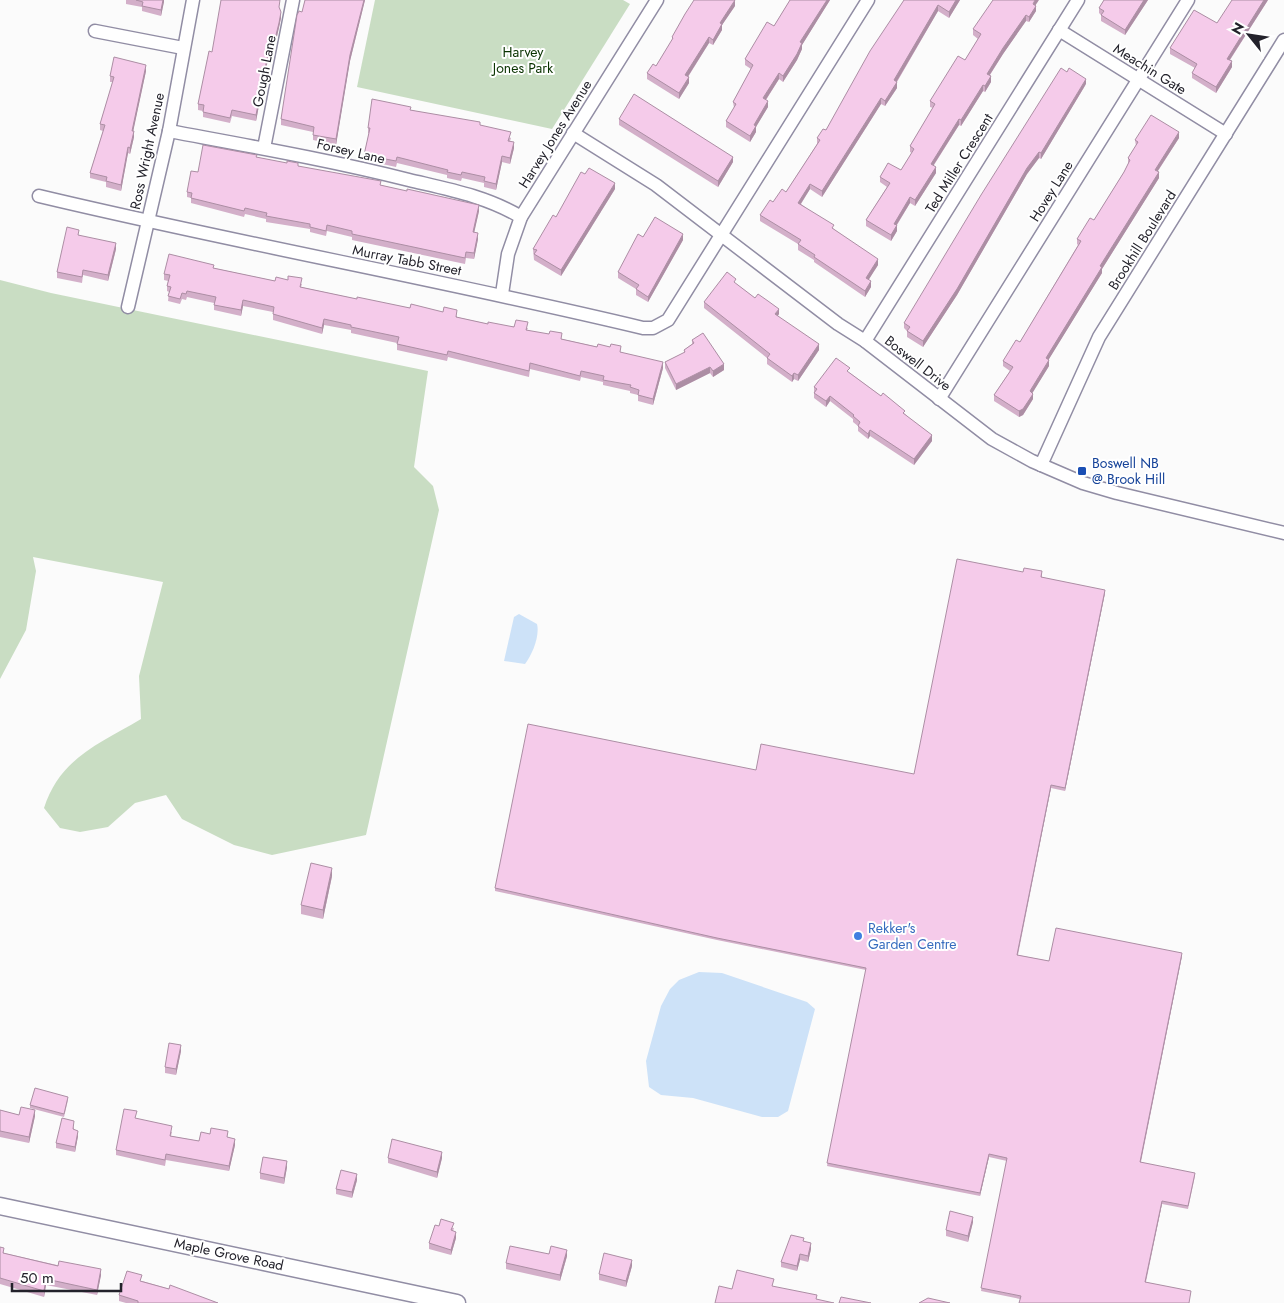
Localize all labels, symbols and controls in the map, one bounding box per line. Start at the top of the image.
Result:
north arrow [1224,10,1274,60]
text: N [1226,19,1249,38]
street label: Gough Lane [247,33,281,109]
street label: Meachin Gate [1110,39,1190,99]
park label: Harvey Jones Park [491,42,554,78]
street label: Harvey Jones Avenue [514,76,596,192]
street label: Ross Wright Avenue [125,91,169,211]
street label: Ted Miller Crescent [920,109,998,217]
street label: Forsey Lane [315,133,387,169]
street label: Hovey Lane [1024,157,1078,225]
street label: Brookhill Boulevard [1103,186,1181,294]
street label: Murray Tabb Street [351,240,464,281]
street label: Boswell Drive [881,331,955,395]
place label: Boswell NB @ Brook Hill [1092,453,1165,489]
marker: Boswell NB @ Brook Hill [1076,465,1088,477]
place label: Rekker's Garden Centre [868,918,956,954]
marker: Rekker's Garden Centre [852,930,864,942]
street label: Maple Grove Road [173,1233,285,1275]
scale bar [12,1260,121,1292]
text: 50 m [20,1267,54,1289]

